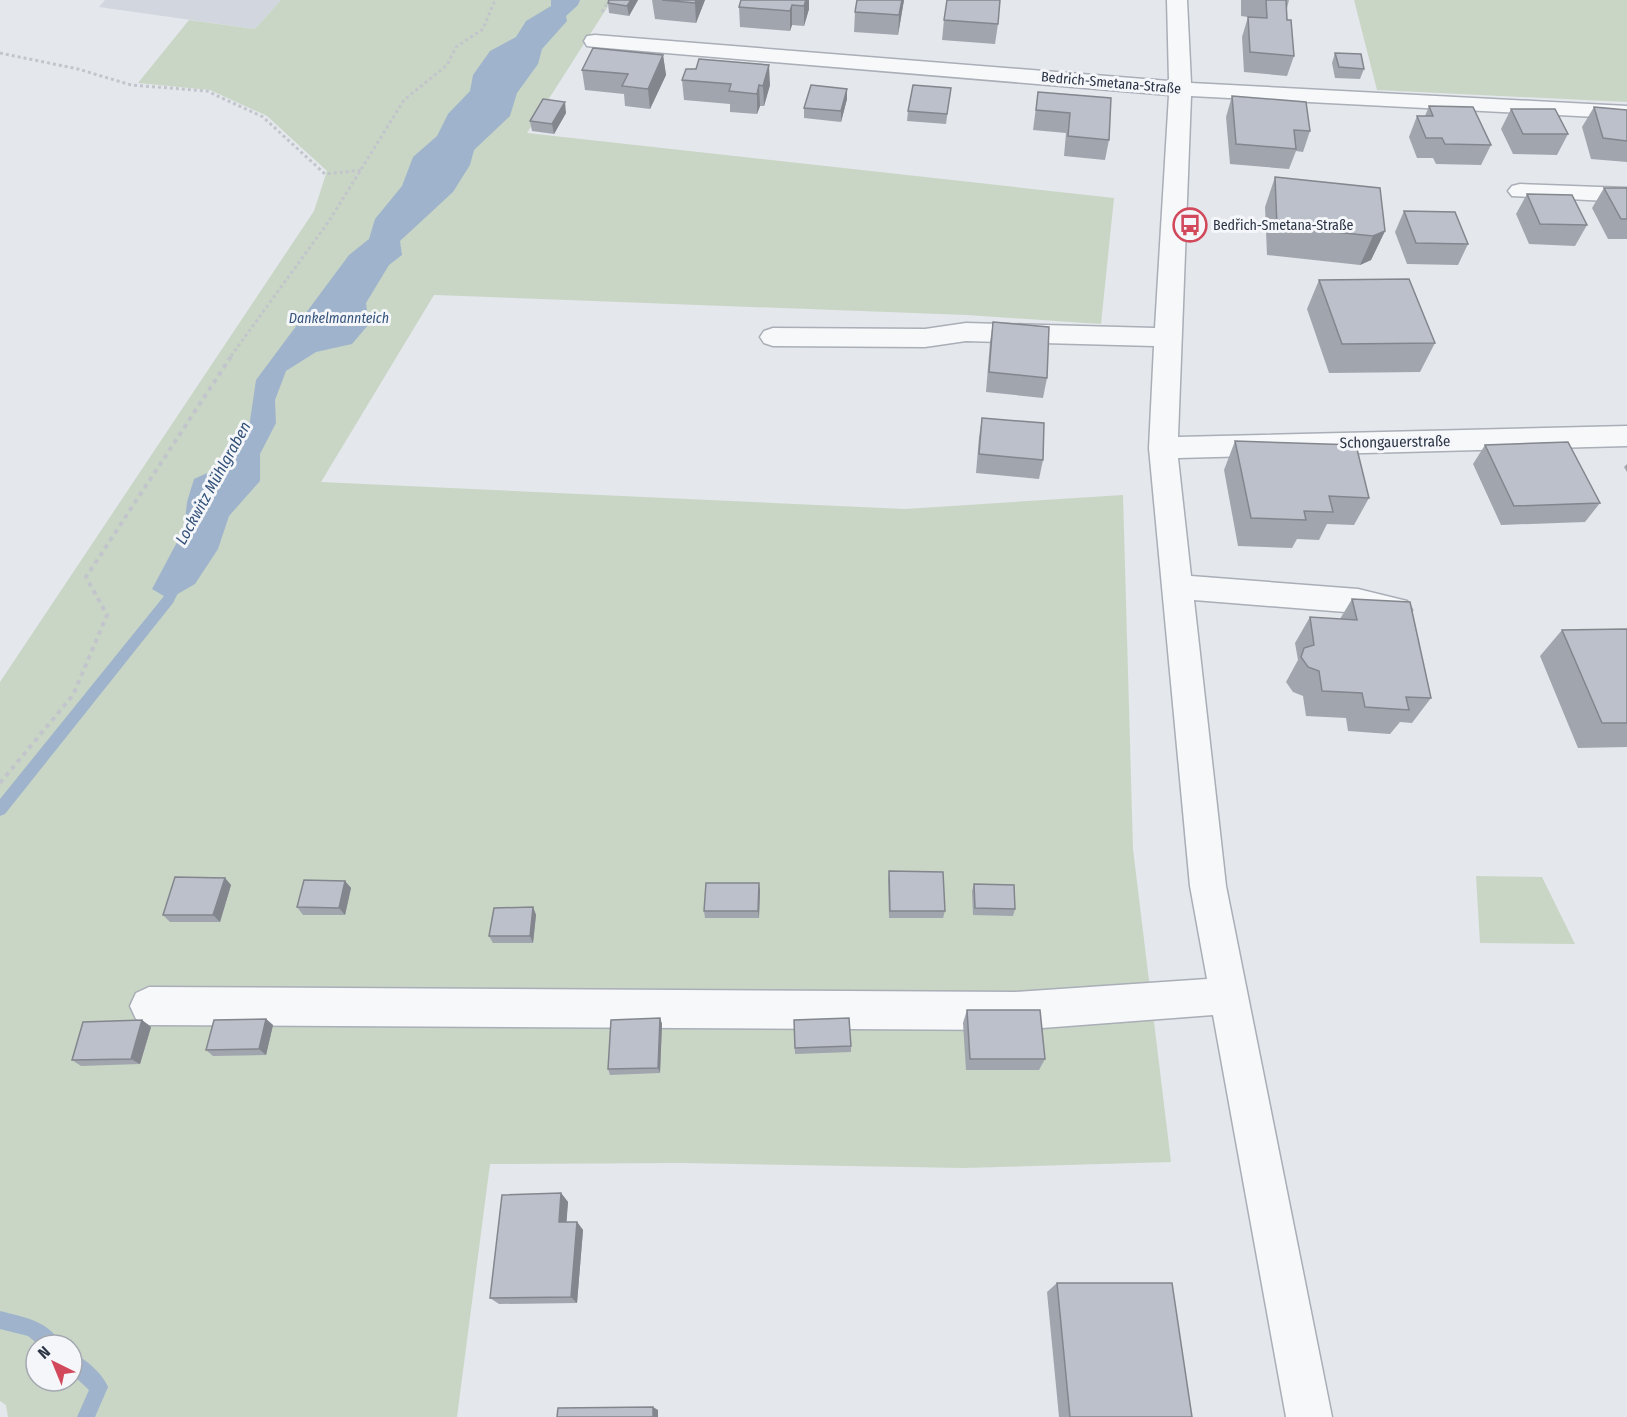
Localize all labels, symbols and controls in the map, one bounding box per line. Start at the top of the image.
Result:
street label: Bedrich-Smetana-Straße [1040,68,1182,98]
bus stop icon: Bedřich-Smetana-Straße [1172,207,1208,243]
place label: Bedřich-Smetana-Straße [1213,217,1353,234]
water label: Dankelmannteich [289,310,389,327]
water label: Lockwitz Mühlgraben [171,418,255,548]
street label: Schongauerstraße [1339,432,1451,452]
north arrow [24,1333,84,1393]
text: N [34,1342,54,1363]

